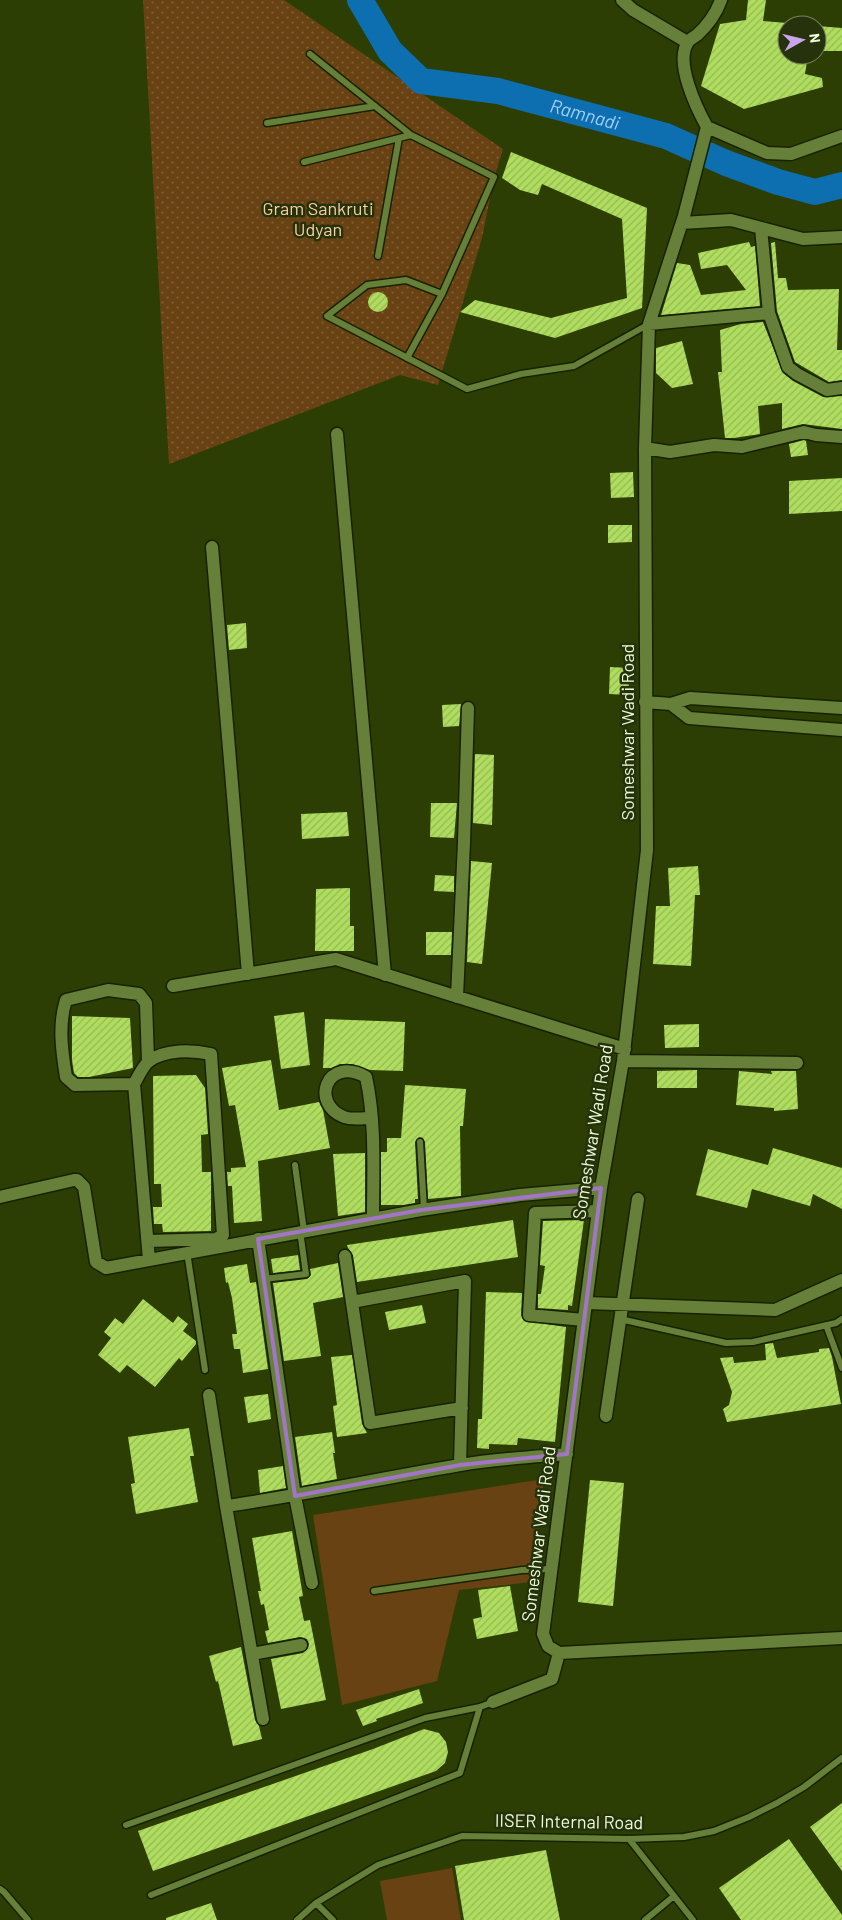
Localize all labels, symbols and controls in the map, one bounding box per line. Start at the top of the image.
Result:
north arrow [777,15,827,65]
text: N [806,32,824,44]
water label: Ramnadi [548,93,623,134]
park label: Gram Sankruti Udyan [263,197,373,240]
street label: Someshwar Wadi Road [616,644,638,820]
street label: Someshwar Wadi Road [567,1043,617,1221]
street label: Someshwar Wadi Road [516,1445,560,1623]
street label: IISER Internal Road [495,1809,643,1833]

